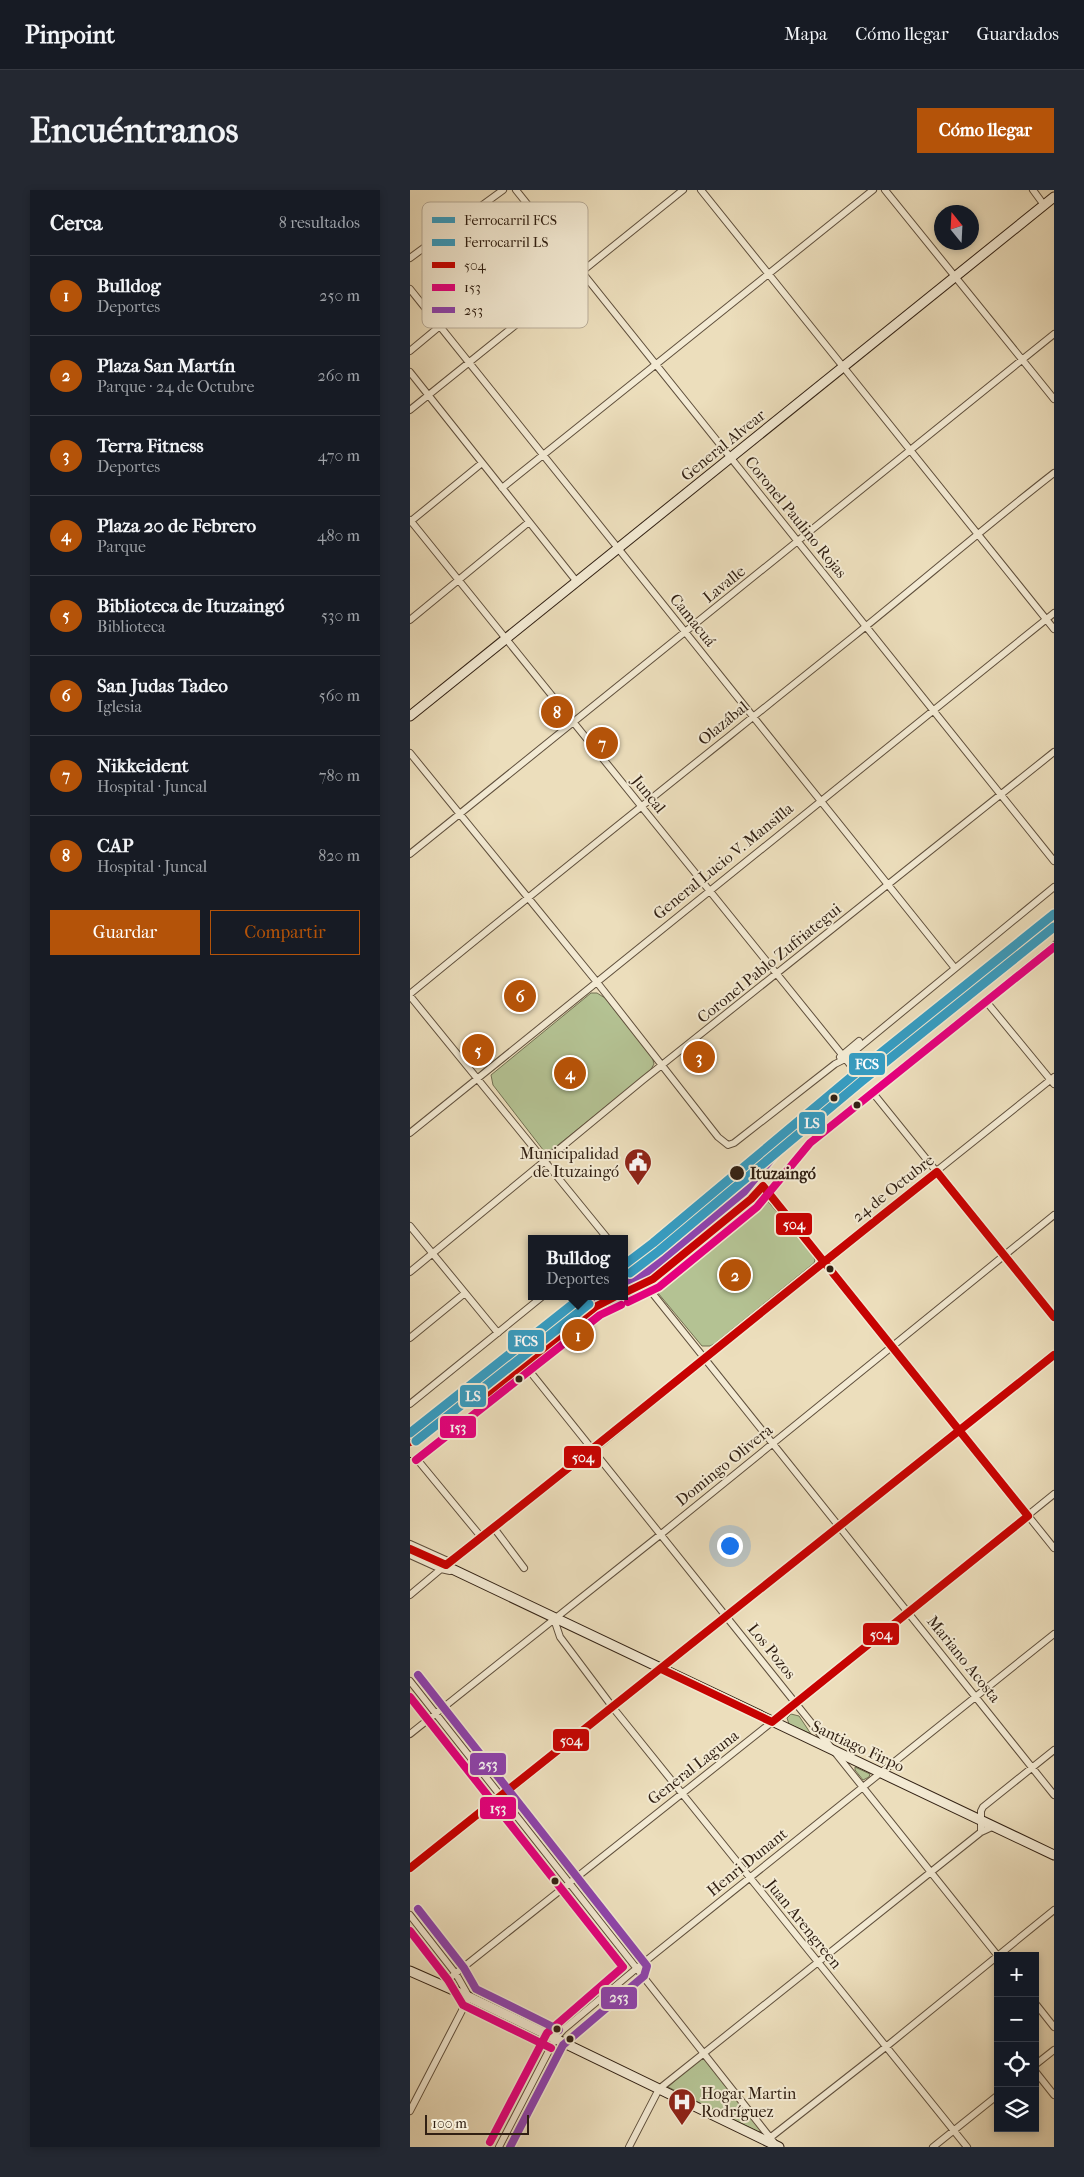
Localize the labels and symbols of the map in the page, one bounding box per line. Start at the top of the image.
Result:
legend [422,202,588,328]
north arrow [934,205,979,250]
text: Ferrocarril FCS [464,212,557,229]
text: Ferrocarril LS [464,234,549,251]
text: 504 [464,257,487,274]
text: 153 [464,279,481,296]
text: 253 [464,302,483,319]
street label: General Alvear [677,405,769,485]
street label: Coronel Paulino Rojas [741,452,851,582]
street label: Lavalle [699,561,749,607]
street label: Camacuá [666,590,720,651]
pin: 8 [541,693,573,731]
street label: Olazábal [694,697,752,749]
pin: 7 [586,724,618,762]
street label: Juncal [627,770,670,817]
street label: General Lucio V. Mansilla [649,798,797,923]
street label: Coronel Pablo Zufriategui [693,899,845,1027]
pin: 6 [504,977,536,1015]
pin: 5 [462,1031,494,1069]
pin: 3 [683,1038,715,1076]
line badge: FCS [848,1052,886,1076]
pin: 4 [554,1054,586,1092]
text: FCS [854,1056,879,1073]
unlabelled marker [829,1093,839,1103]
unlabelled marker [852,1100,862,1110]
line badge: LS [798,1111,826,1135]
text: LS [804,1115,820,1132]
place label: Municipalidad de Ituzaingó [520,1144,619,1181]
public building icon: Municipalidad de Ituzaingó [623,1147,653,1186]
street label: 24 de Octubre [848,1150,938,1226]
marker: Ituzaingó [728,1164,746,1182]
place label: Ituzaingó [750,1164,816,1184]
line badge: 504 [775,1212,813,1236]
text: 504 [783,1216,806,1233]
pin: 2 [719,1256,751,1294]
unlabelled marker [825,1264,835,1274]
pin: 1 [562,1316,594,1354]
line badge: FCS [507,1329,545,1353]
text: FCS [513,1333,538,1350]
unlabelled marker [514,1374,524,1384]
line badge: LS [459,1384,487,1408]
text: LS [465,1388,481,1405]
line badge: 153 [439,1415,477,1439]
text: 153 [450,1419,467,1436]
street label: Domingo Olivera [672,1420,777,1510]
line badge: 504 [563,1445,602,1469]
text: 504 [572,1449,595,1466]
your location [717,1533,743,1559]
street label: Mariano Acosta [923,1612,1005,1707]
street label: Los Pozos [744,1620,800,1683]
line badge: 504 [862,1622,900,1646]
text: 504 [870,1626,893,1643]
street label: Santiago Firpo [809,1716,907,1776]
street label: General Laguna [644,1725,743,1808]
line badge: 504 [552,1728,590,1752]
text: 504 [560,1732,583,1749]
line badge: 253 [469,1752,507,1776]
text: 253 [479,1756,498,1773]
line badge: 153 [479,1796,517,1820]
text: 153 [490,1800,507,1817]
street label: Henri Dunant [703,1824,791,1900]
street label: Juan Arengreen [761,1874,846,1973]
unlabelled marker [550,1876,560,1886]
line badge: 253 [600,1986,638,2010]
text: 253 [610,1989,629,2006]
unlabelled marker [552,2024,562,2034]
unlabelled marker [565,2034,575,2044]
place label: Hogar Martin Rodríguez [701,2084,797,2121]
hospital icon: Hogar Martin Rodríguez [667,2087,697,2126]
scale bar [425,2112,529,2135]

